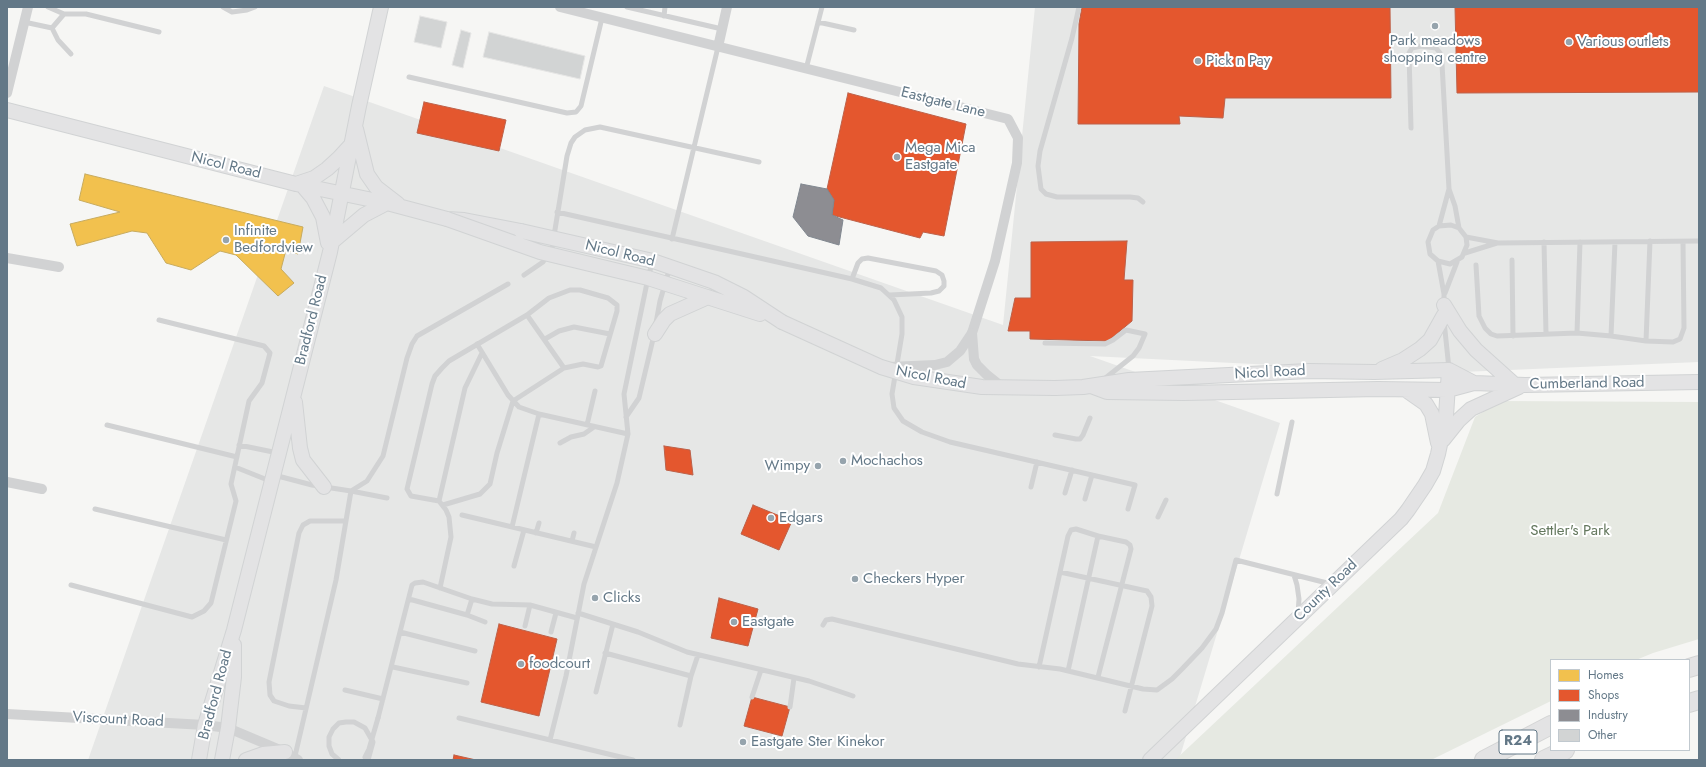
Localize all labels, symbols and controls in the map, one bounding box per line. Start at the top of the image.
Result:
marker: Park meadows shopping centre [1430,21,1440,31]
place label: Park meadows shopping centre [1383,32,1487,67]
place label: Various outlets [1577,33,1669,51]
marker: Various outlets [1564,37,1574,47]
place label: Pick n Pay [1206,52,1270,70]
marker: Pick n Pay [1193,56,1203,66]
street label: Eastgate Lane [899,84,987,122]
place label: Mega Mica Eastgate [905,139,976,174]
street label: Nicol Road [189,149,263,183]
marker: Mega Mica Eastgate [892,152,902,162]
place label: Infinite Bedfordview [234,222,313,257]
marker: Infinite Bedfordview [221,235,231,245]
street label: Nicol Road [583,237,657,271]
street label: Bradford Road [292,273,332,367]
street label: Nicol Road [894,362,968,394]
street label: Nicol Road [1234,362,1306,384]
street label: Cumberland Road [1529,374,1645,394]
place label: Mochachos [851,452,923,470]
marker: Mochachos [838,456,848,466]
place label: Wimpy [765,457,810,475]
marker: Wimpy [813,461,823,471]
place label: Edgars [779,509,823,527]
marker: Edgars [766,513,776,523]
park label: Settler's Park [1530,522,1610,540]
street label: County Road [1291,556,1361,626]
place label: Checkers Hyper [863,570,965,588]
marker: Checkers Hyper [850,574,860,584]
place label: Clicks [603,589,640,607]
marker: Clicks [590,593,600,603]
place label: Eastgate [742,613,794,631]
marker: Eastgate [729,617,739,627]
street label: Bradford Road [195,648,237,742]
place label: foodcourt [529,655,590,673]
marker: foodcourt [516,659,526,669]
legend [1550,659,1690,751]
text: Homes [1588,666,1624,684]
text: Shops [1588,686,1619,704]
text: Industry [1588,706,1628,724]
street label: Viscount Road [72,709,164,731]
text: Other [1588,726,1617,744]
road number: R24 [1499,730,1537,754]
place label: Eastgate Ster Kinekor [751,733,885,751]
marker: Eastgate Ster Kinekor [738,737,748,747]

